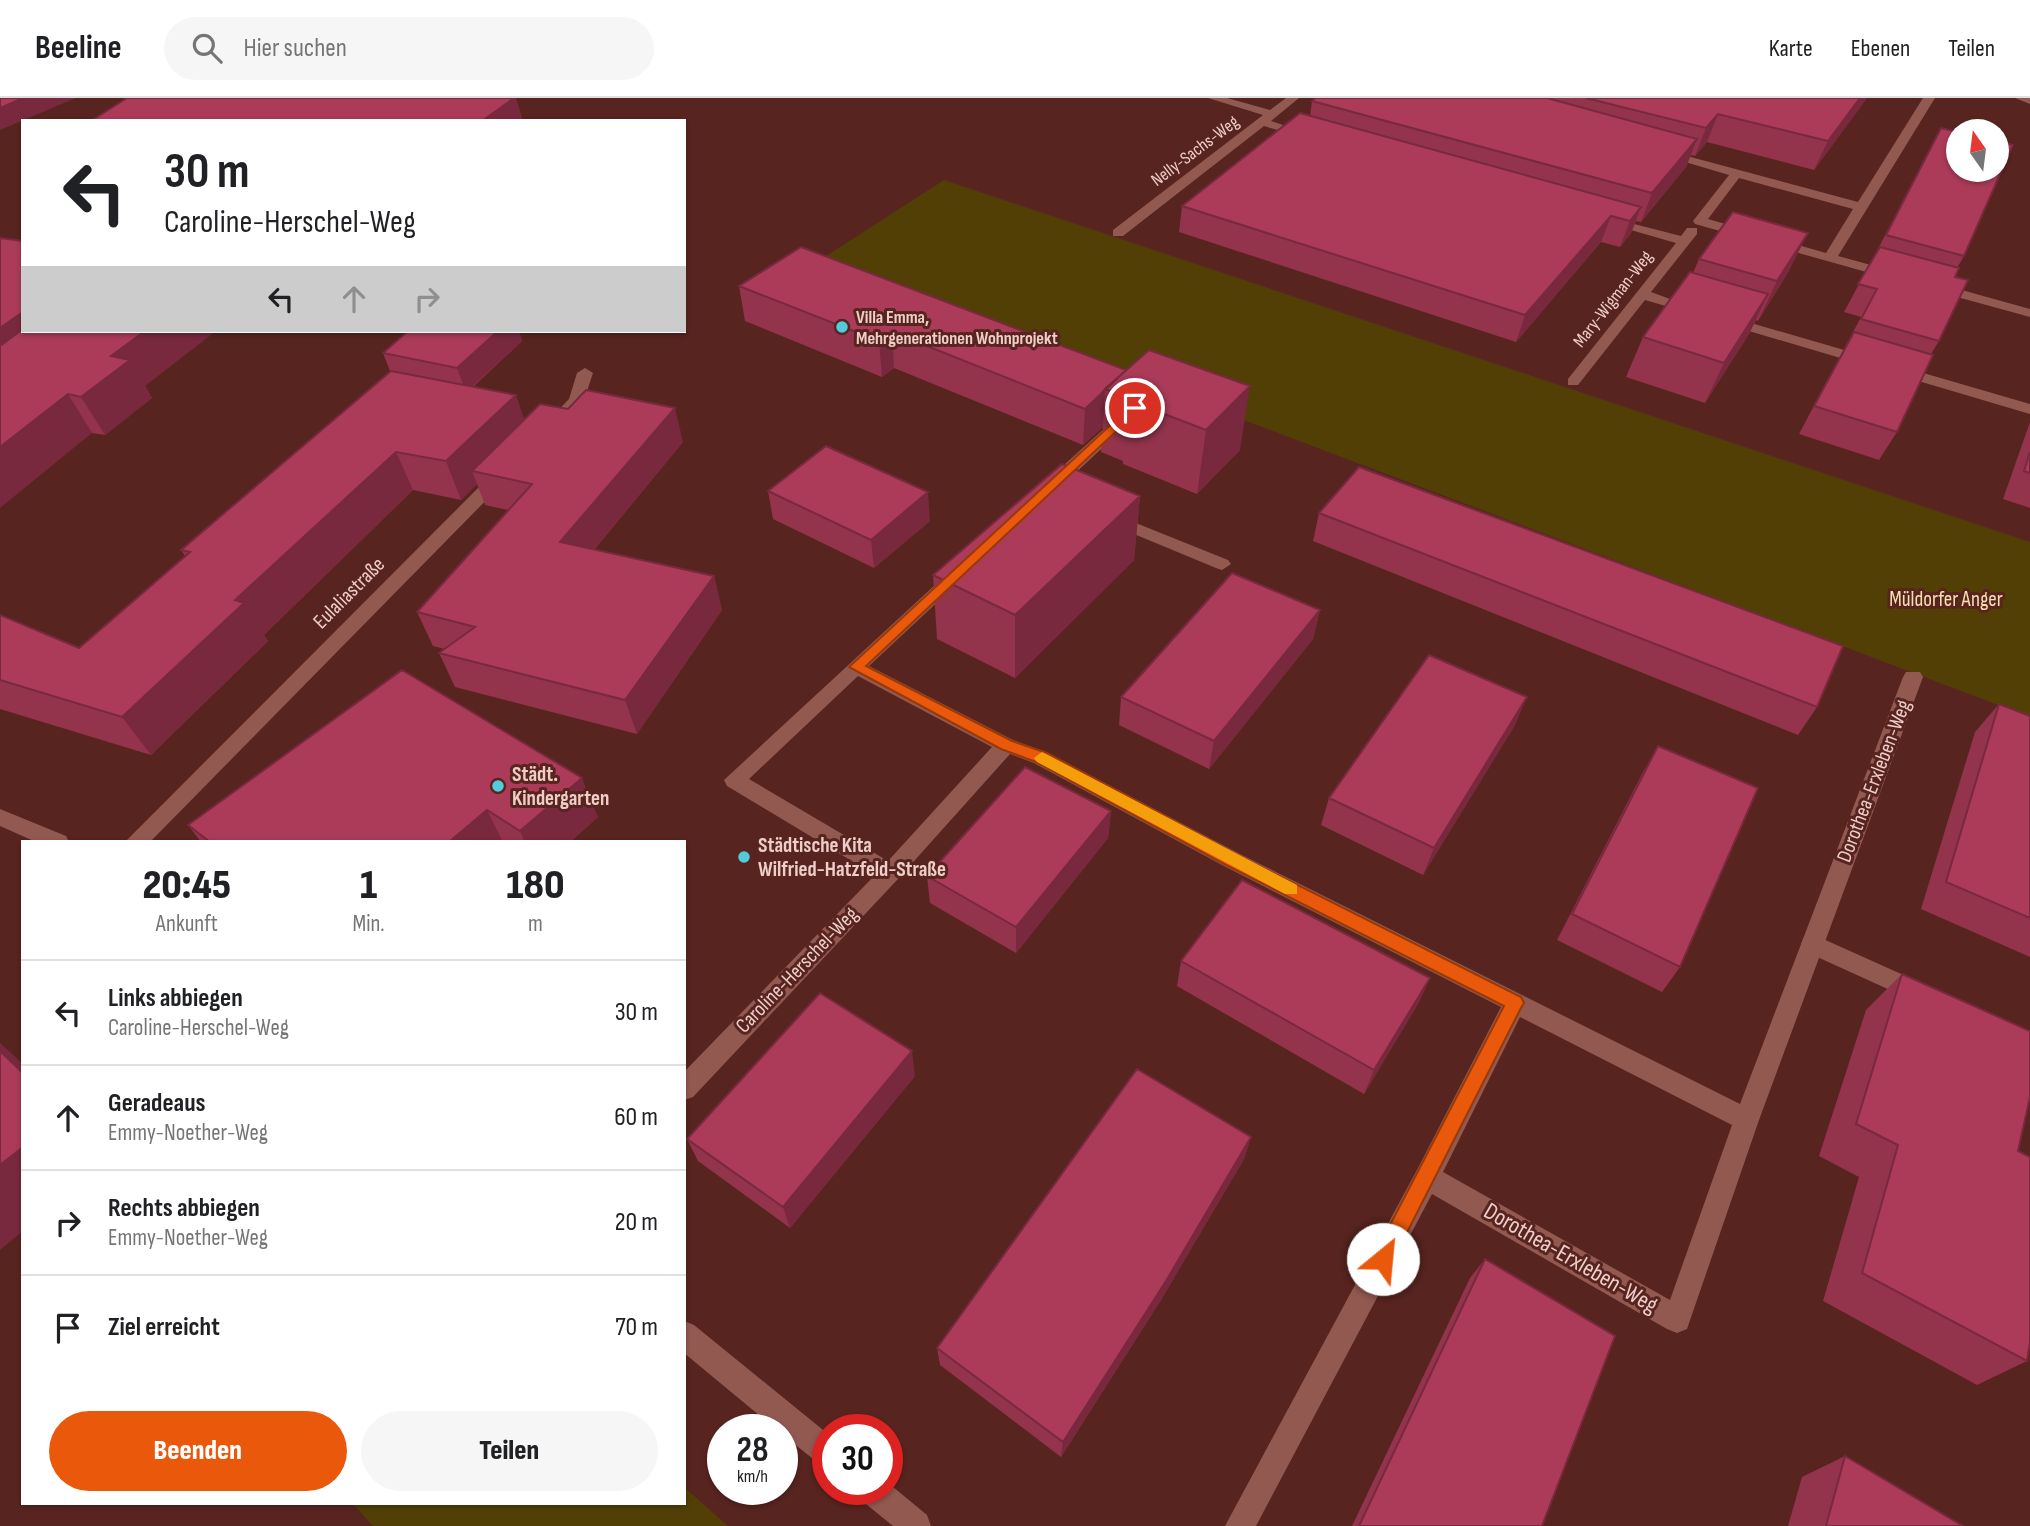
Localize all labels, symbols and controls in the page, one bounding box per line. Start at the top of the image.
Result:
search box [164,17,654,80]
text: Beeline [35,28,122,68]
icon: search [188,29,226,67]
text: Hier suchen [244,33,347,64]
text: Karte [1769,34,1813,63]
text: Ebenen [1851,34,1910,63]
text: Teilen [1948,34,1995,63]
street label: Nelly-Sachs-Weg [1147,111,1243,191]
north arrow [1946,119,2009,182]
map controls [1946,119,2009,182]
text: 30 m [164,143,249,202]
icon: left [49,147,140,238]
text: Caroline-Herschel-Weg [164,203,416,242]
street label: Mary-Wigman-Weg [1569,247,1657,351]
icon: left [262,280,300,318]
icon: ahead [335,280,373,318]
icon: right [408,280,446,318]
place label: Villa Emma, Mehrgenerationen Wohnprojekt [856,307,1058,349]
marker: Villa Emma, Mehrgenerationen Wohnprojekt [834,319,850,335]
pin [1105,378,1165,438]
icon: arrive [1116,389,1154,427]
street label: Eulaliastraße [308,552,390,634]
park label: Müldorfer Anger [1889,587,2003,612]
street label: Dorothea-Erxleben-Weg [1832,696,1916,866]
place label: Städt. Kindergarten [512,762,609,811]
marker: Städt. Kindergarten [490,778,506,794]
place label: Städtische Kita Wilfried-Hatzfeld-Straße [758,833,946,882]
marker: Städtische Kita Wilfried-Hatzfeld-Straße [736,849,752,865]
text: 20:45 [143,860,231,911]
text: 1 [360,860,377,911]
text: 180 [506,860,564,911]
street label: Caroline-Herschel-Weg [731,902,863,1038]
text: Ankunft [156,910,218,938]
text: Min. [353,910,385,938]
text: m [528,910,543,938]
text: Links abbiegen [108,983,243,1014]
icon: left [49,994,87,1032]
text: 30 m [615,997,658,1028]
text: Caroline-Herschel-Weg [108,1014,289,1042]
text: Geradeaus [108,1088,206,1119]
icon: ahead [49,1099,87,1137]
text: 60 m [614,1102,658,1133]
text: Emmy-Noether-Weg [108,1119,268,1147]
text: Rechts abbiegen [108,1193,260,1224]
street label: Dorothea-Erxleben-Weg [1479,1196,1663,1320]
icon: right [49,1204,87,1242]
text: 20 m [615,1207,658,1238]
position arrow [1346,1222,1420,1296]
text: Emmy-Noether-Weg [108,1224,268,1252]
icon: arrive [49,1309,87,1347]
text: Ziel erreicht [108,1312,220,1343]
text: 70 m [615,1312,658,1343]
button: Beenden [49,1411,347,1491]
button: Teilen [361,1411,658,1491]
speed limit sign: 30 [812,1414,903,1505]
text: 28 [737,1429,768,1472]
text: km/h [737,1466,768,1487]

